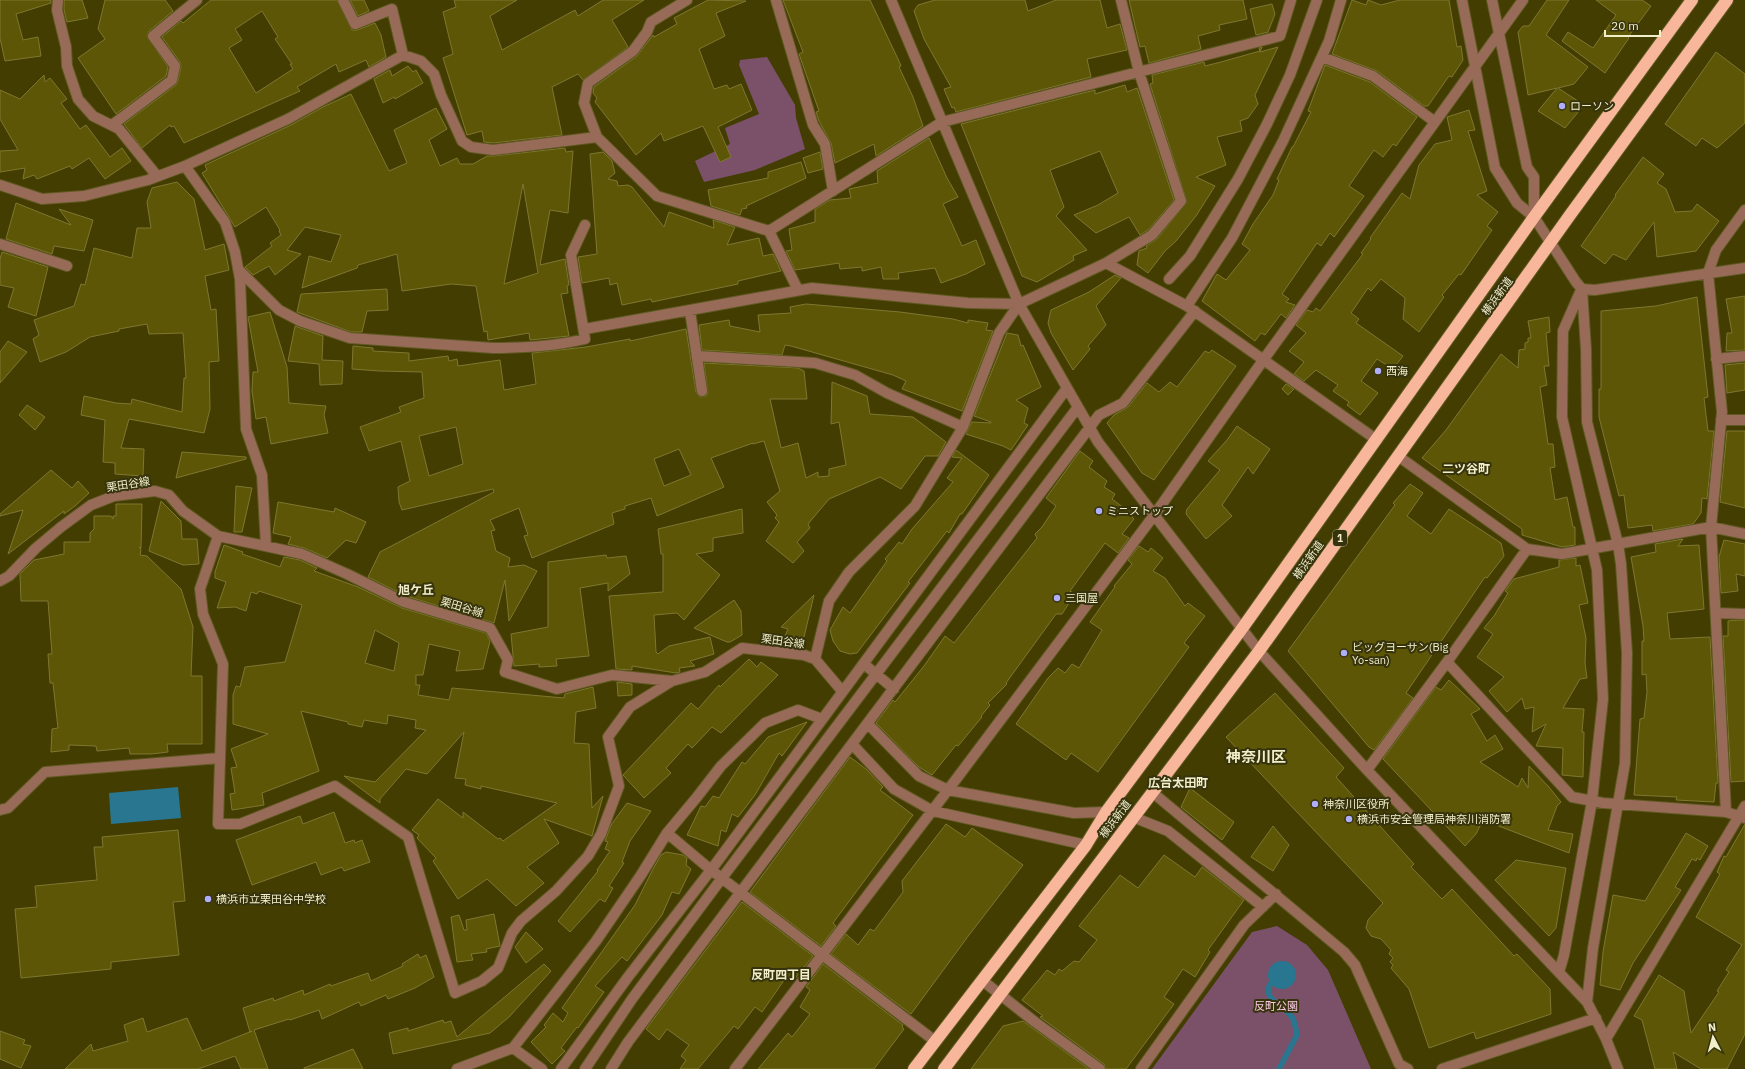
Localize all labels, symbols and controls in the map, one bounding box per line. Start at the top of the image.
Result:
scale bar [1605,12,1660,38]
text: 20 m [1611,18,1639,33]
place label: ローソン [1570,99,1614,113]
marker: ローソン [1557,101,1567,111]
street label: 横浜新道 [1478,274,1516,318]
place label: 西海 [1386,364,1408,378]
marker: 西海 [1373,366,1383,376]
district label: 二ツ谷町 [1442,461,1490,476]
street label: 栗田谷線 [105,474,151,494]
place label: ミニストップ [1107,504,1173,518]
marker: ミニストップ [1094,506,1104,516]
road number: 1 [1333,530,1347,546]
street label: 横浜新道 [1290,538,1326,582]
district label: 旭ケ丘 [398,582,434,597]
place label: 三国屋 [1065,591,1098,605]
marker: 三国屋 [1052,593,1062,603]
street label: 栗田谷線 [439,594,485,620]
street label: 栗田谷線 [760,631,806,651]
place label: ビッグヨーサン(Big Yo-san) [1352,640,1448,667]
marker: ビッグヨーサン(Big Yo-san) [1339,648,1349,658]
district label: 神奈川区 [1225,747,1286,766]
district label: 広台太田町 [1148,775,1208,790]
street label: 横浜新道 [1096,797,1134,841]
place label: 神奈川区役所 [1323,797,1390,811]
marker: 神奈川区役所 [1310,799,1320,809]
place label: 横浜市安全管理局神奈川消防署 [1357,812,1511,826]
marker: 横浜市安全管理局神奈川消防署 [1344,814,1354,824]
place label: 横浜市立栗田谷中学校 [216,892,326,906]
marker: 横浜市立栗田谷中学校 [203,894,213,904]
district label: 反町四丁目 [751,967,811,982]
park label: 反町公園 [1254,999,1298,1013]
north arrow [1693,1017,1733,1057]
text: N [1707,1020,1717,1034]

